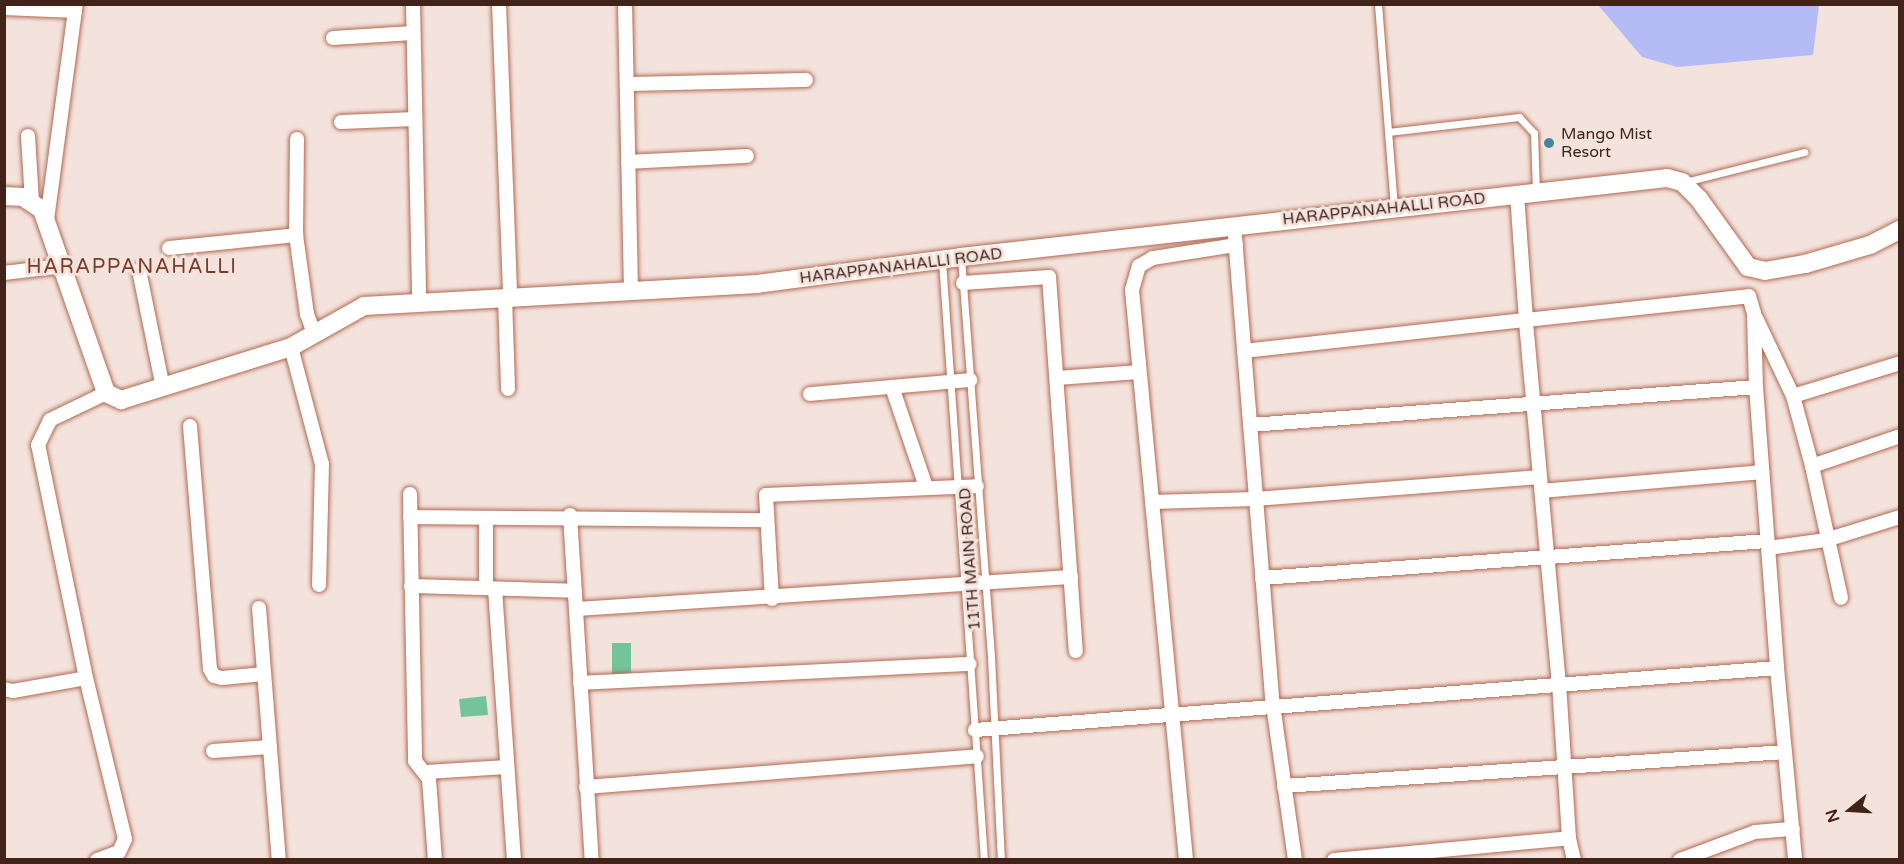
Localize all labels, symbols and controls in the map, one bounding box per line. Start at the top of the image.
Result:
place label: Mango Mist Resort [1561,124,1652,162]
marker: Mango Mist Resort [1542,136,1556,150]
street label: HARAPPANAHALLI ROAD [1281,189,1487,229]
street label: HARAPPANAHALLI ROAD [799,244,1003,288]
district label: HARAPPANAHALLI [27,255,237,279]
street label: 11TH MAIN ROAD [955,487,985,631]
north arrow [1820,780,1880,840]
text: N [1821,806,1844,825]

